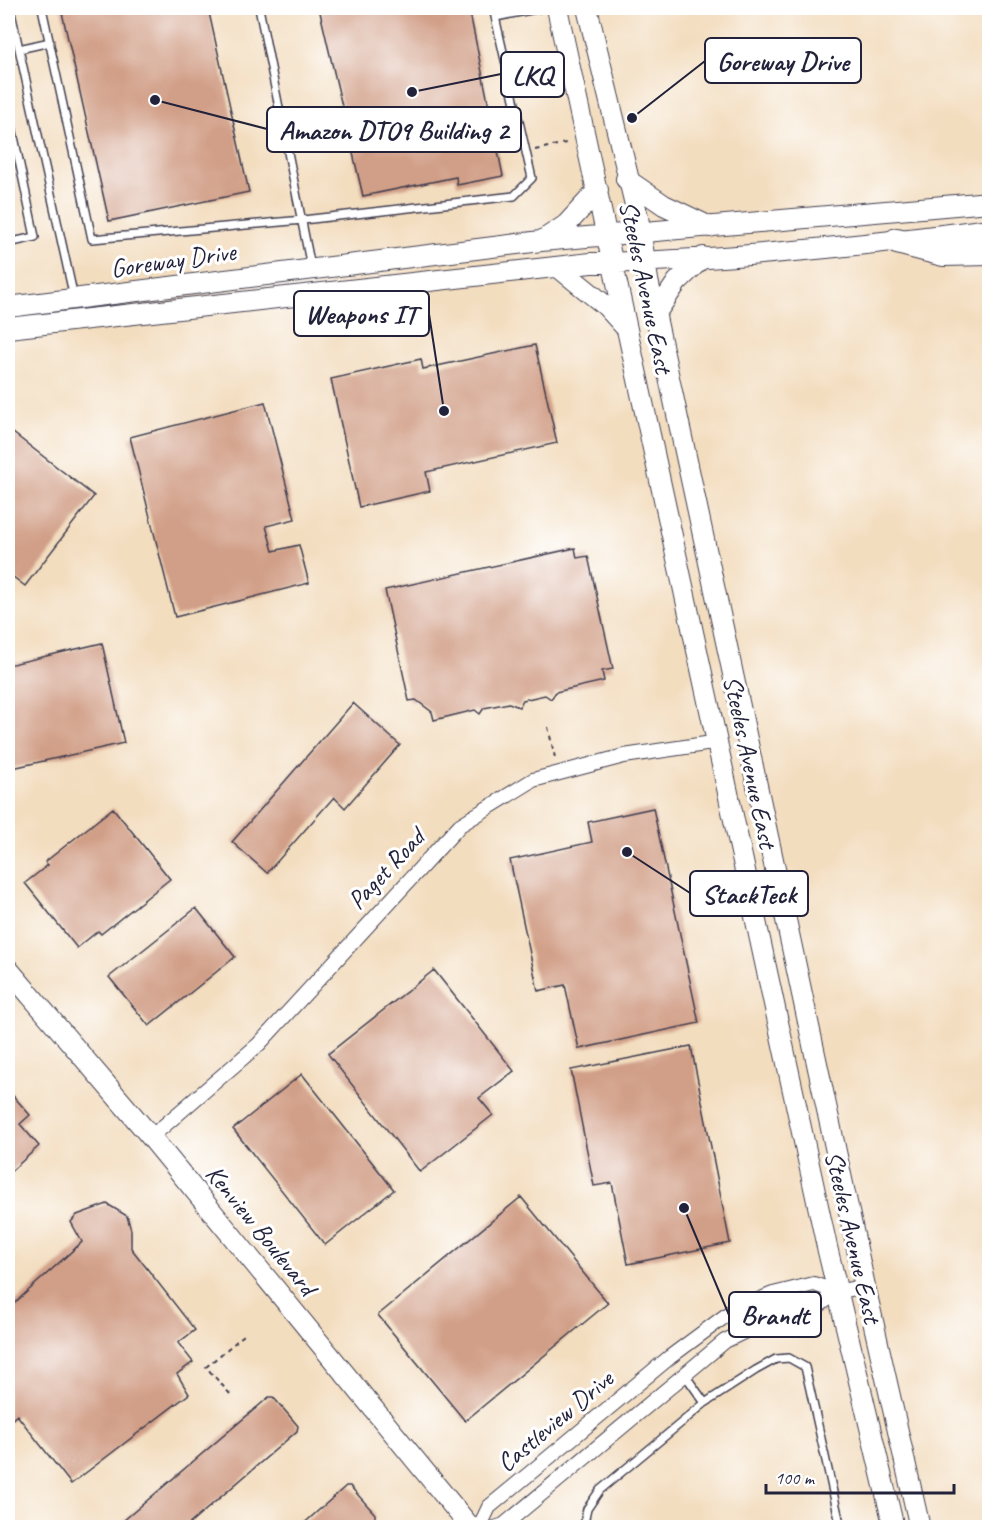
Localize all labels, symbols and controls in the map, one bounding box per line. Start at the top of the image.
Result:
callout: Goreway Drive [705,38,861,83]
text: Goreway Drive [717,44,851,78]
callout: LKQ [501,52,564,97]
text: LKQ [512,58,556,92]
callout: Amazon DTO9 Building 2 [267,107,521,152]
text: Amazon DTO9 Building 2 [279,113,512,147]
street label: Steeles Avenue East [612,198,681,379]
street label: Goreway Drive [109,235,239,285]
callout: Weapons IT [294,291,429,336]
text: Weapons IT [305,297,422,331]
street label: Steeles Avenue East [716,673,785,854]
street label: Paget Road [340,819,434,916]
callout: StackTeck [690,871,808,916]
text: StackTeck [702,877,799,911]
street label: Steeles Avenue East [817,1148,889,1328]
street label: Kenview Boulevard [198,1158,326,1305]
callout: Brandt [729,1292,821,1337]
text: Brandt [741,1298,812,1332]
street label: Castleview Drive [490,1362,621,1479]
scale bar [766,1457,954,1495]
text: 100 m [775,1467,816,1489]

